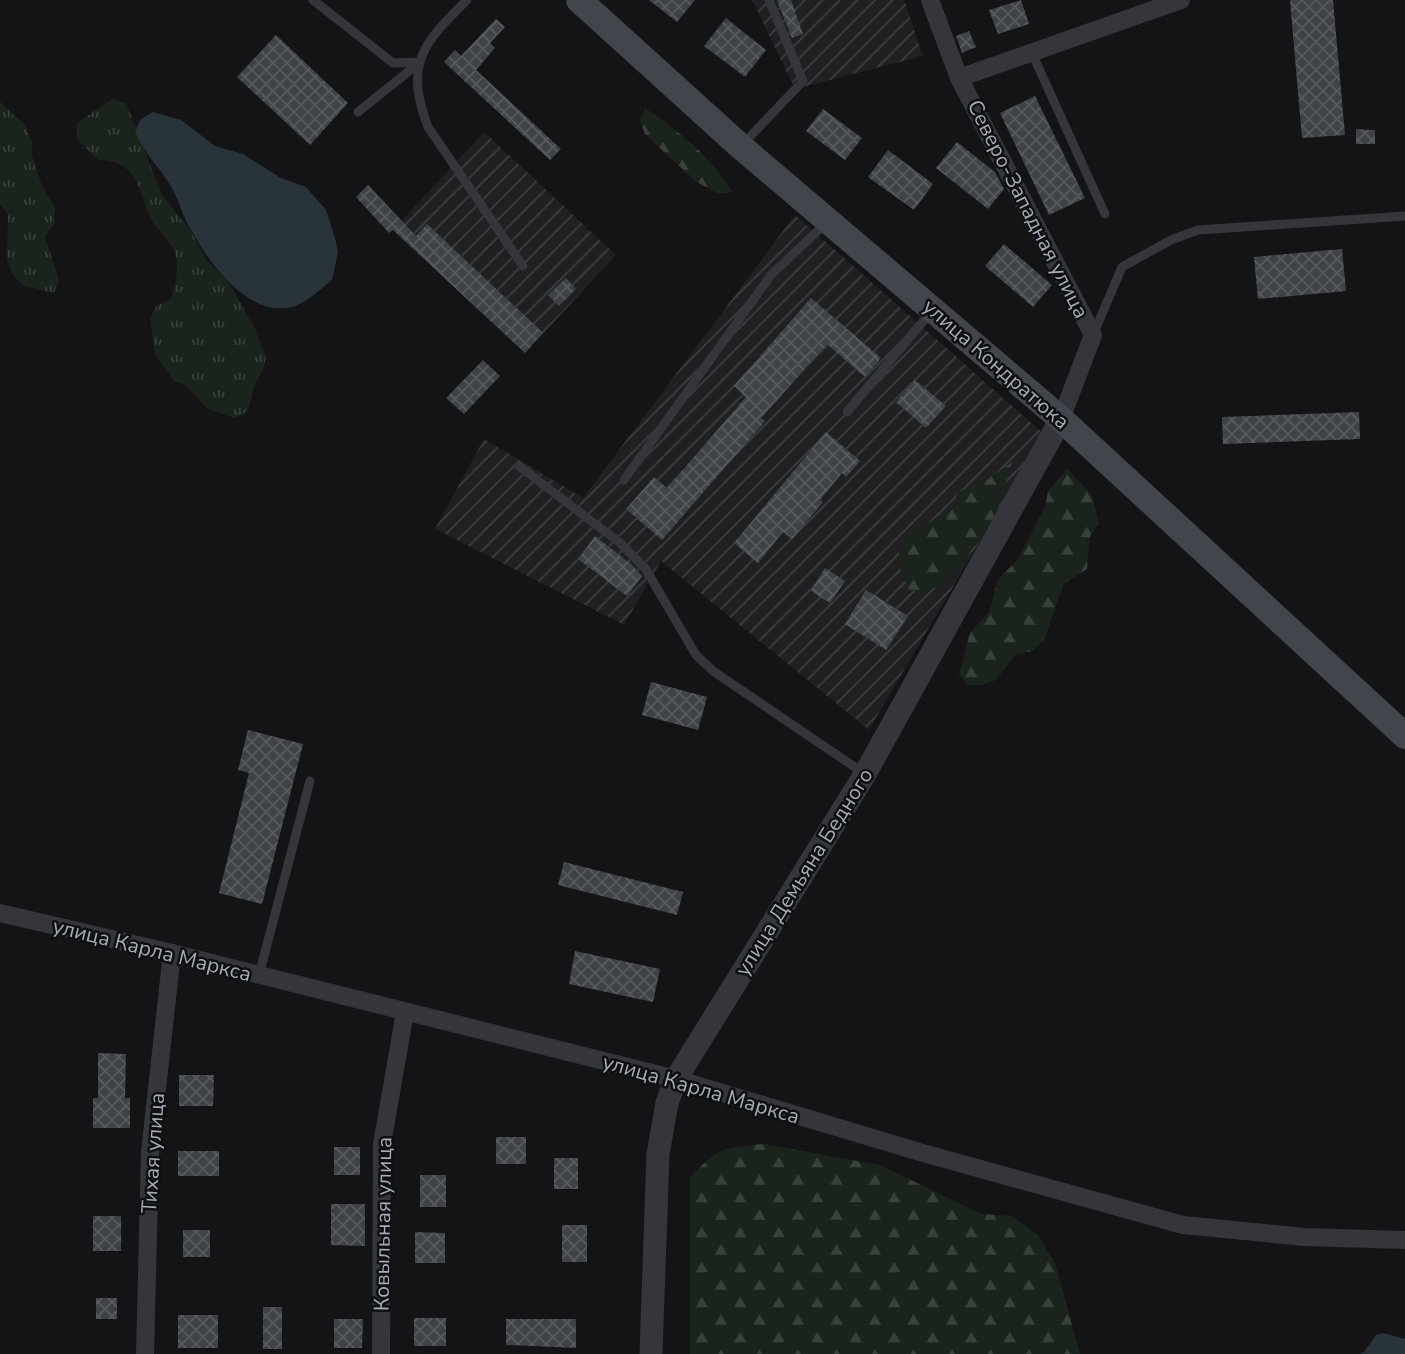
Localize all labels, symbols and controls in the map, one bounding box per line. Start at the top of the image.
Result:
street label: Северо-Западная улица [961,95,1095,323]
street label: улица Кондратюка [917,293,1075,435]
street label: улица Демьяна Бедного [728,763,880,981]
street label: улица Карла Маркса [50,912,254,988]
street label: улица Карла Маркса [599,1047,803,1131]
street label: Тихая улица [135,1092,171,1214]
street label: Ковыльная улица [367,1137,399,1311]

